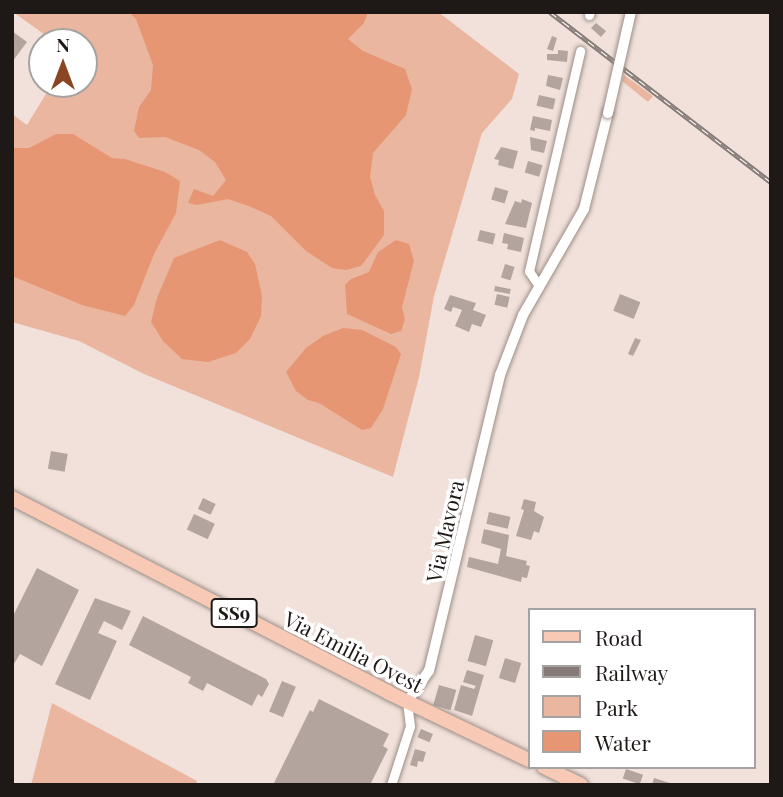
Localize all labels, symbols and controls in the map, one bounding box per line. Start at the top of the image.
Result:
north arrow [28,28,98,98]
text: N [56,31,70,57]
street label: Via Mavora [420,477,468,585]
road number: SS9 [210,598,258,628]
street label: Via Emilia Ovest [280,605,428,697]
legend [528,608,755,769]
text: Road [595,623,643,651]
text: Railway [595,658,668,686]
text: Park [595,693,638,721]
text: Water [595,728,651,756]

